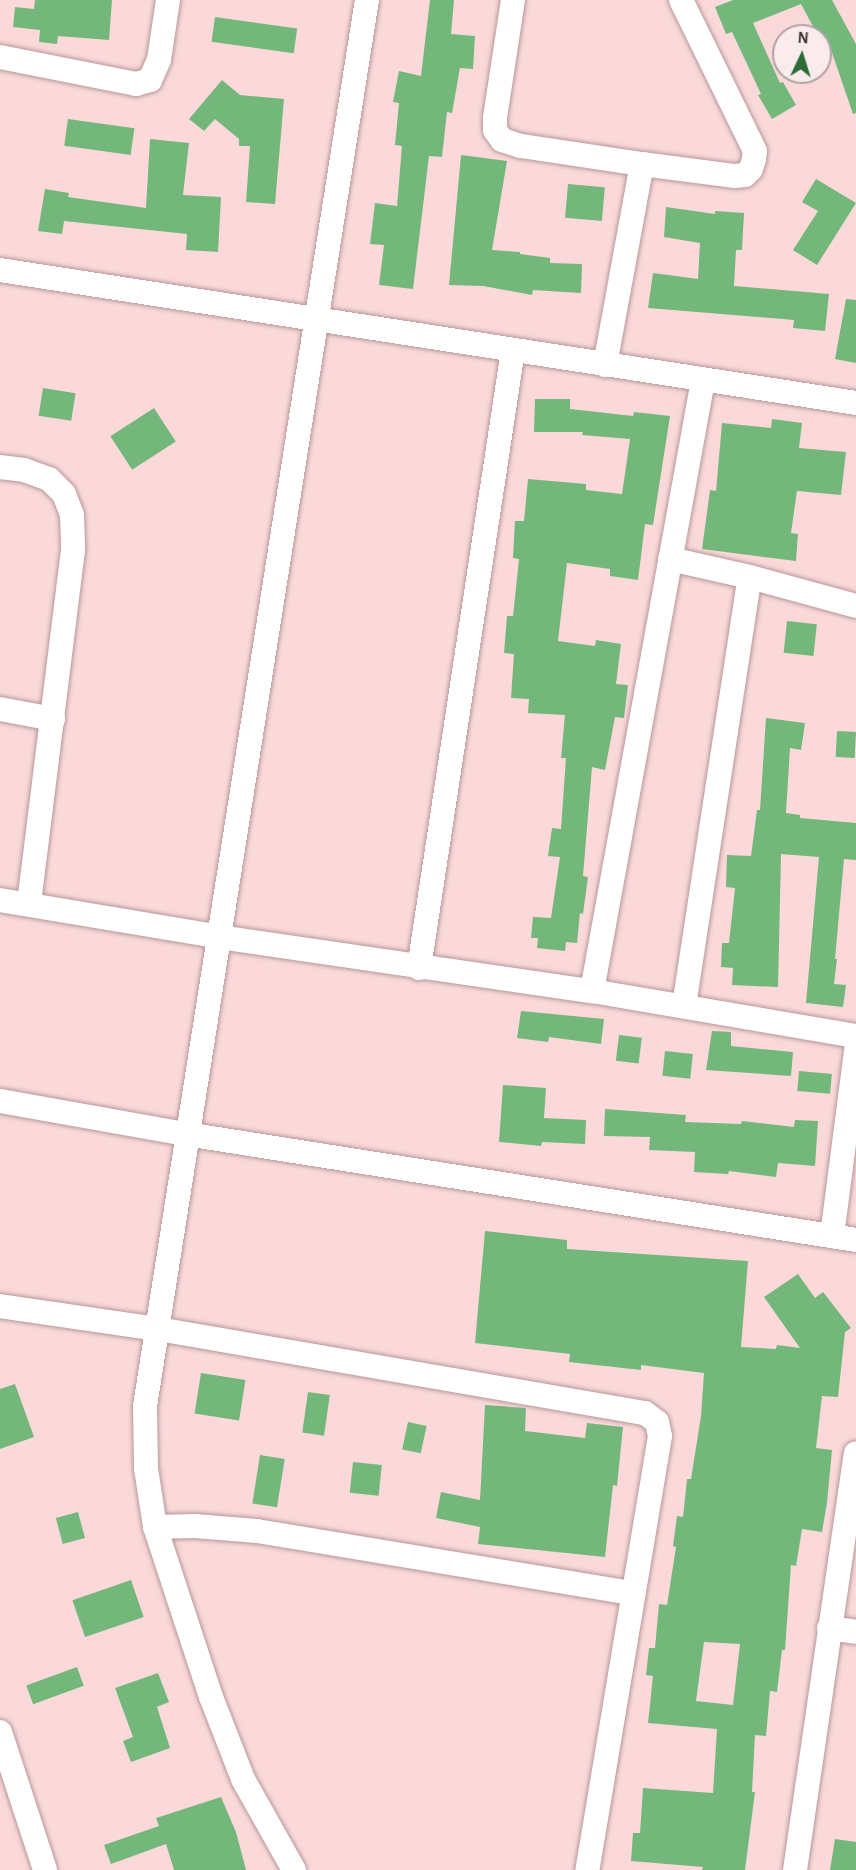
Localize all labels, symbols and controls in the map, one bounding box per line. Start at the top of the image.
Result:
north arrow [772,24,832,84]
text: N [797,30,809,46]

